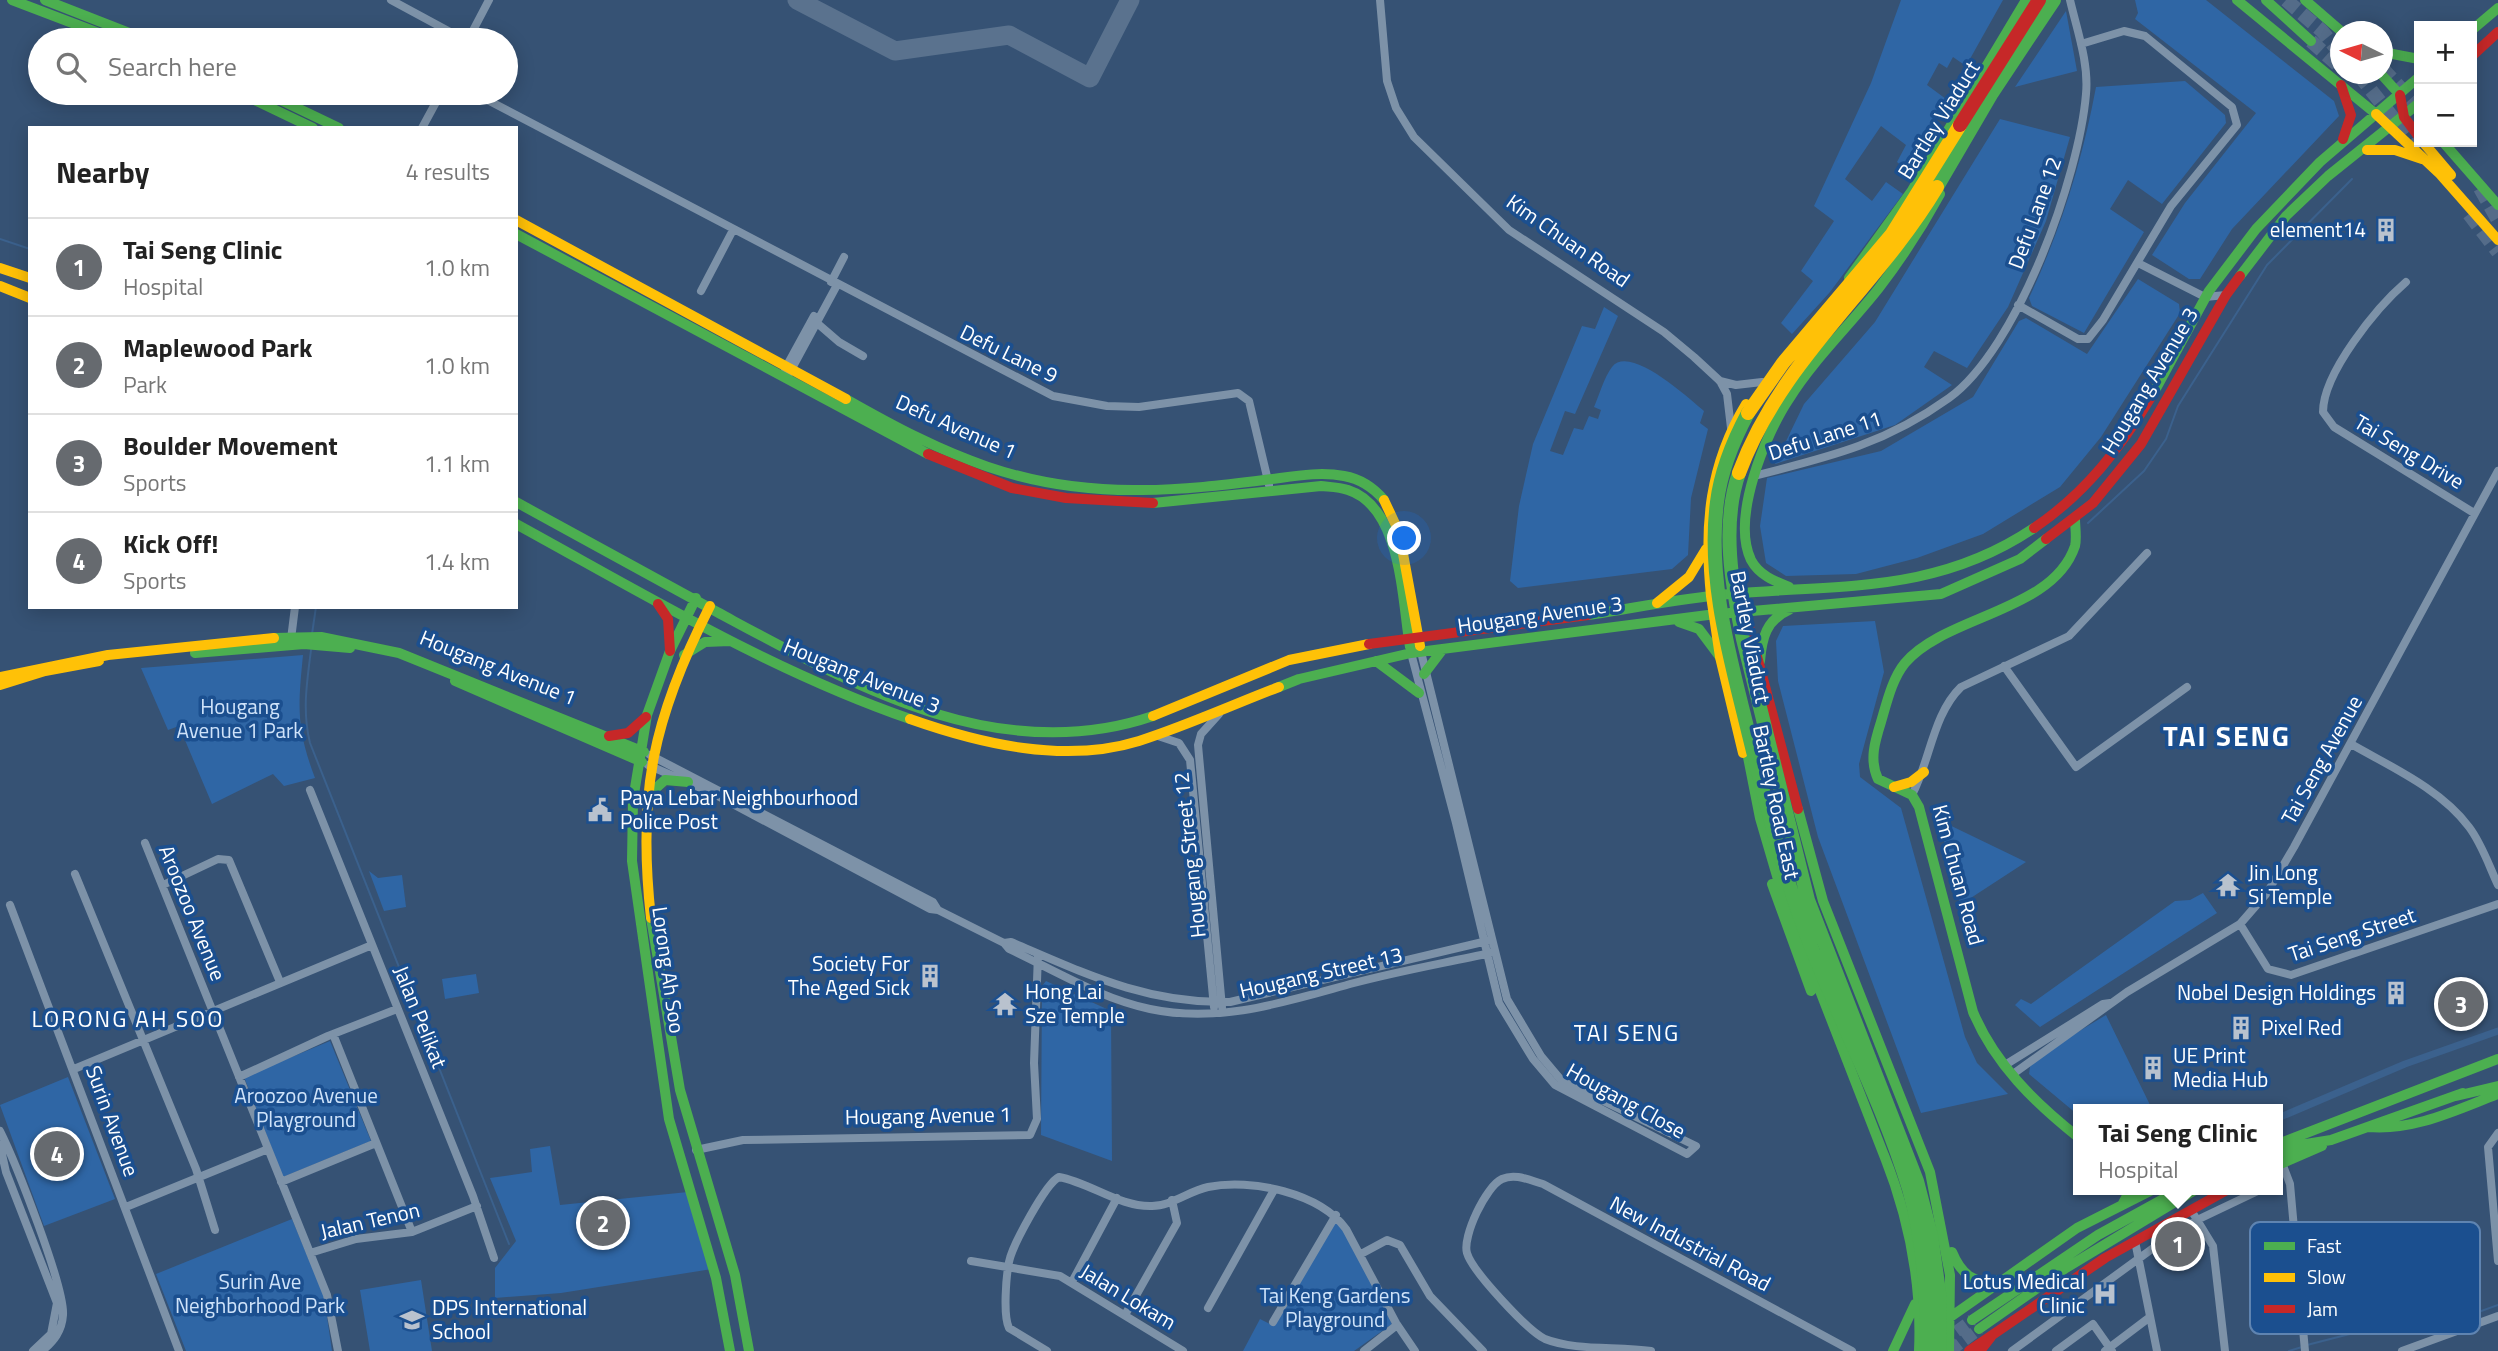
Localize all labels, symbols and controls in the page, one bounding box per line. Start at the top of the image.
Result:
north arrow [2330,21,2393,84]
map controls [2414,21,2477,147]
button: + [2414,21,2477,84]
search box [28,28,518,105]
text: Search here [108,47,237,86]
icon: search [52,48,90,86]
street label: Bartley Viaduct [1889,54,1988,185]
button: − [2414,84,2477,147]
text: Nearby [56,149,149,195]
street label: Defu Lane 12 [1999,152,2069,273]
text: 4 results [406,154,490,189]
street label: Kim Chuan Road [1500,186,1637,295]
place label: element14 [2270,213,2366,245]
building icon: element14 [2372,216,2400,244]
text: Tai Seng Clinic [123,230,282,269]
text: 1 [73,250,85,285]
text: 1.0 km [424,250,490,285]
text: Hospital [123,269,203,304]
street label: Hougang Avenue 3 [2093,301,2206,460]
street label: Defu Lane 9 [955,316,1064,391]
text: Maplewood Park [123,328,312,367]
text: 2 [73,348,85,383]
text: 1.0 km [424,348,490,383]
text: Park [123,367,167,402]
street label: Defu Avenue 1 [891,385,1022,467]
street label: Defu Lane 11 [1764,402,1886,468]
street label: Tai Seng Drive [2348,406,2471,497]
text: Boulder Movement [123,426,338,465]
text: 3 [73,446,85,481]
text: 1.1 km [424,446,490,481]
text: Sports [123,465,186,500]
your location [1387,521,1421,555]
text: Kick Off! [123,524,219,563]
text: 4 [73,544,85,579]
text: 1.4 km [424,544,490,579]
text: Sports [123,563,186,598]
street label: Bartley Viaduct [1722,568,1780,706]
street label: Hougang Avenue 3 [1455,587,1624,641]
street label: Hougang Avenue 1 [415,621,582,713]
street label: Hougang Avenue 3 [779,629,946,721]
street label: Tai Seng Avenue [2272,689,2370,830]
park label: Hougang Avenue 1 Park [177,690,303,746]
district label: TAI SENG [2163,714,2291,757]
street label: Bartley Road East [1745,721,1809,883]
street label: Hougang Street 12 [1164,771,1214,940]
place label: Paya Lebar Neighbourhood Police Post [620,781,858,837]
public building icon: Paya Lebar Neighbourhood Police Post [586,796,614,824]
street label: Kim Chuan Road [1925,801,1993,949]
street label: Aroozoo Avenue [151,840,235,985]
place label: Jin Long Si Temple [2248,856,2332,912]
temple icon: Jin Long Si Temple [2214,871,2242,899]
street label: Tai Seng Street [2284,898,2420,970]
street label: Lorong Ah Soo [644,904,694,1035]
street label: Hougang Street 13 [1236,938,1406,1006]
place label: Society For The Aged Sick [788,947,910,1003]
street label: Jalan Pelikat [386,960,456,1073]
building icon: Society For The Aged Sick [916,962,944,990]
place label: Hong Lai Sze Temple [1025,975,1125,1031]
place label: Nobel Design Holdings [2177,976,2376,1008]
pin: 3 [2438,978,2484,1030]
building icon: Nobel Design Holdings [2382,979,2410,1007]
temple icon: Hong Lai Sze Temple [991,990,1019,1018]
district label: LORONG AH SOO [32,1001,224,1036]
place label: Pixel Red [2261,1011,2342,1043]
building icon: Pixel Red [2227,1014,2255,1042]
district label: TAI SENG [1574,1015,1680,1050]
place label: UE Print Media Hub [2173,1039,2268,1095]
street label: Hougang Close [1561,1054,1692,1146]
building icon: UE Print Media Hub [2139,1054,2167,1082]
street label: Surin Avenue [78,1061,148,1181]
park label: Aroozoo Avenue Playground [234,1079,378,1135]
street label: Hougang Avenue 1 [845,1098,1011,1132]
popup [2073,1104,2283,1195]
text: Tai Seng Clinic [2098,1113,2258,1152]
pin: 4 [34,1128,80,1180]
text: Hospital [2098,1152,2179,1187]
street label: New Industrial Road [1604,1187,1777,1299]
street label: Jalan Tenon [317,1193,423,1247]
pin: 2 [580,1197,626,1249]
pin: 1 [2155,1218,2201,1270]
legend [2250,1222,2480,1334]
text: Fast [2307,1231,2342,1260]
street label: Jalan Lokam [1074,1255,1183,1337]
text: Slow [2307,1262,2346,1291]
park label: Surin Ave Neighborhood Park [175,1265,345,1321]
place label: Lotus Medical Clinic [1963,1265,2085,1321]
park label: Tai Keng Gardens Playground [1259,1279,1411,1335]
hospital icon: Lotus Medical Clinic [2091,1280,2119,1308]
place label: DPS International School [432,1291,587,1347]
text: Jam [2307,1294,2338,1323]
school or university icon: DPS International School [398,1306,426,1334]

